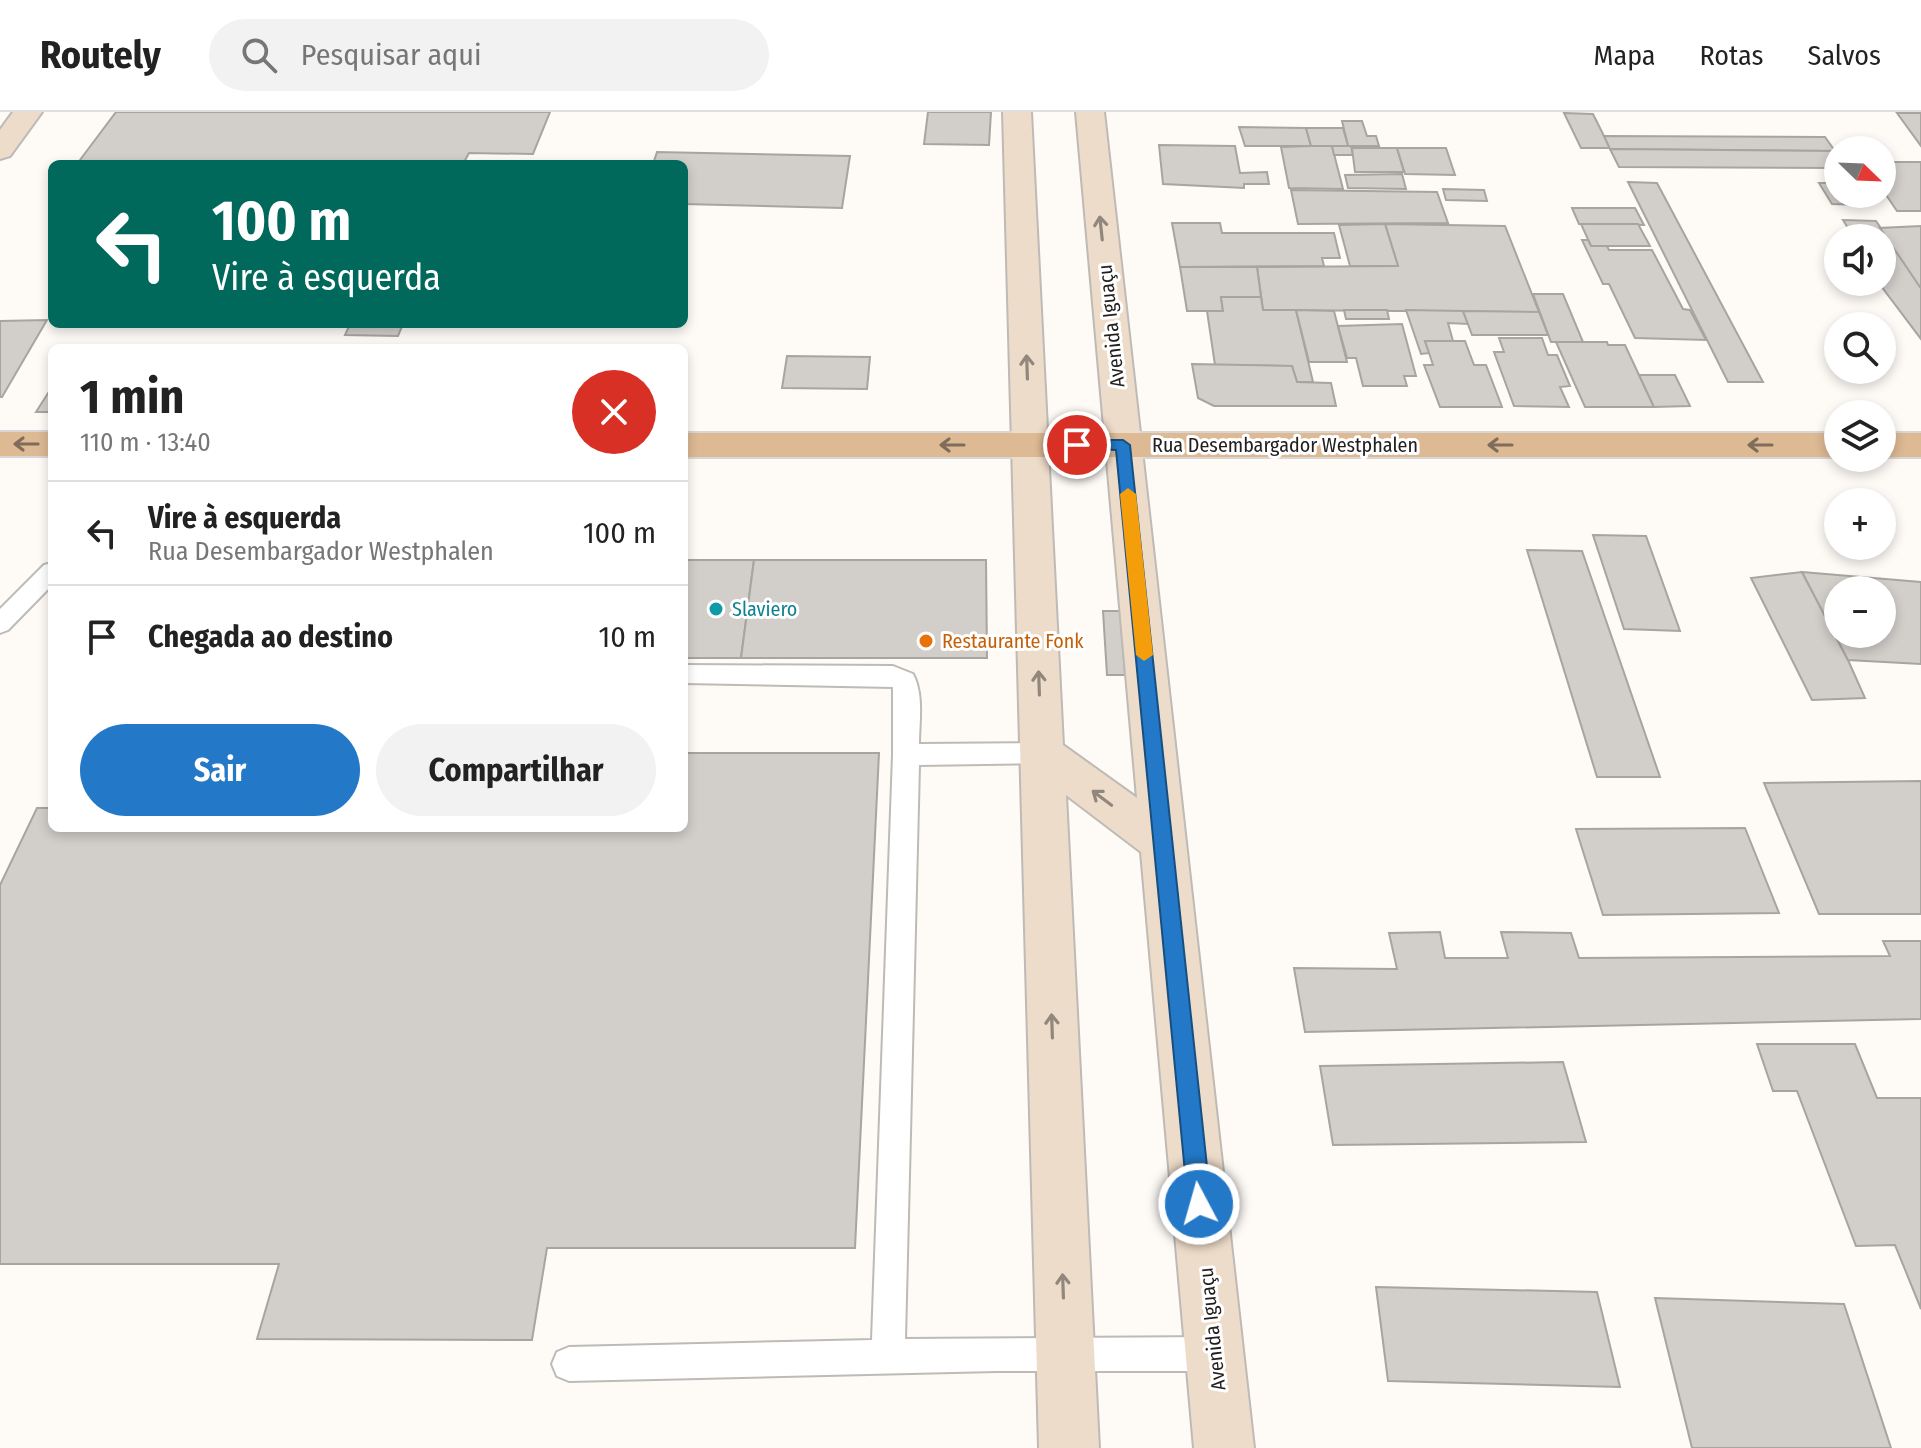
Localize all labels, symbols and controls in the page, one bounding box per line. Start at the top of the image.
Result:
search box [209,19,769,91]
text: Routely [40,32,161,78]
icon: search [237,33,281,77]
text: Pesquisar aqui [301,37,481,73]
text: Mapa [1594,39,1656,72]
text: Rotas [1700,39,1764,72]
text: Salvos [1808,39,1881,72]
north arrow [1824,136,1896,208]
map controls [1824,136,1896,648]
text: 100 m [212,188,351,255]
icon: left [80,192,184,296]
one-way arrow [1094,215,1109,242]
button: sound [1824,224,1896,296]
text: Vire à esquerda [212,256,441,300]
street label: Avenida Iguaçu [1093,263,1129,389]
button: search [1824,312,1896,384]
one-way arrow [1019,354,1034,381]
text: 1 min [80,368,185,426]
button: close [572,370,656,454]
button: layers [1824,400,1896,472]
pin [1043,411,1111,479]
icon: arrive [1055,423,1099,467]
text: 110 m · 13:40 [80,427,211,458]
street label: Rua Desembargador Westphalen [1152,433,1418,457]
one-way arrow [13,436,40,452]
one-way arrow [939,437,966,453]
one-way arrow [1487,437,1514,453]
one-way arrow [1747,437,1774,453]
button: + [1824,488,1896,560]
text: Vire à esquerda [148,500,341,536]
icon: left [80,511,124,555]
text: 100 m [583,515,656,551]
text: Rua Desembargador Westphalen [148,536,494,567]
button: − [1824,576,1896,648]
place label: Slaviero [732,597,797,621]
marker: Slaviero [707,600,725,618]
icon: arrive [80,615,124,659]
text: Chegada ao destino [148,619,393,655]
text: 10 m [599,619,656,655]
place label: Restaurante Fonk [942,629,1084,653]
marker: Restaurante Fonk [917,632,935,650]
one-way arrow [1032,670,1047,697]
button: Sair [80,724,360,816]
button: Compartilhar [376,724,656,816]
one-way arrow [1092,790,1114,807]
one-way arrow [1045,1013,1060,1040]
position arrow [1157,1162,1241,1246]
street label: Avenida Iguaçu [1194,1266,1230,1392]
one-way arrow [1055,1273,1070,1300]

